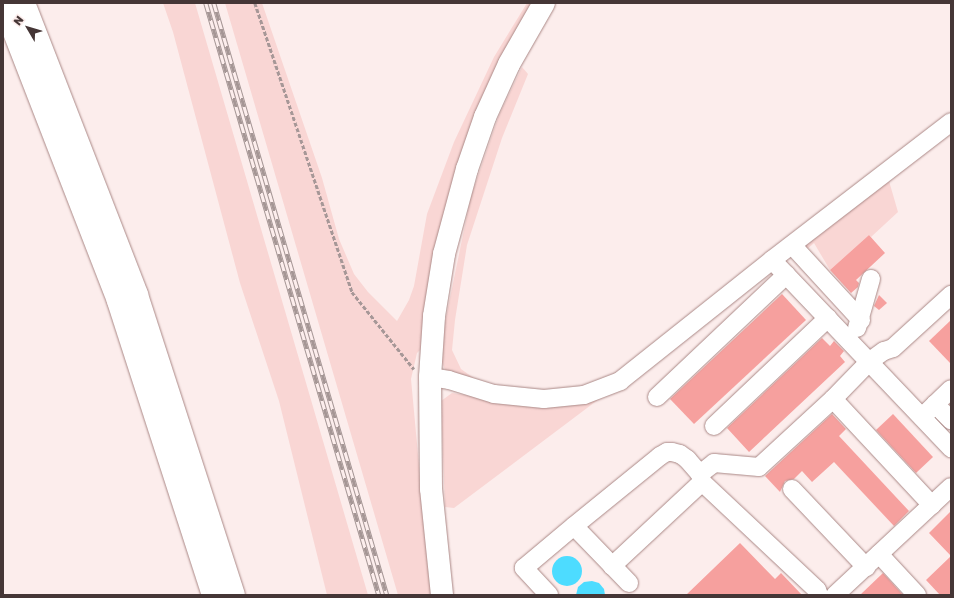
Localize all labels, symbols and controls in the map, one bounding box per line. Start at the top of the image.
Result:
north arrow [8,8,48,48]
text: N [10,13,26,28]

